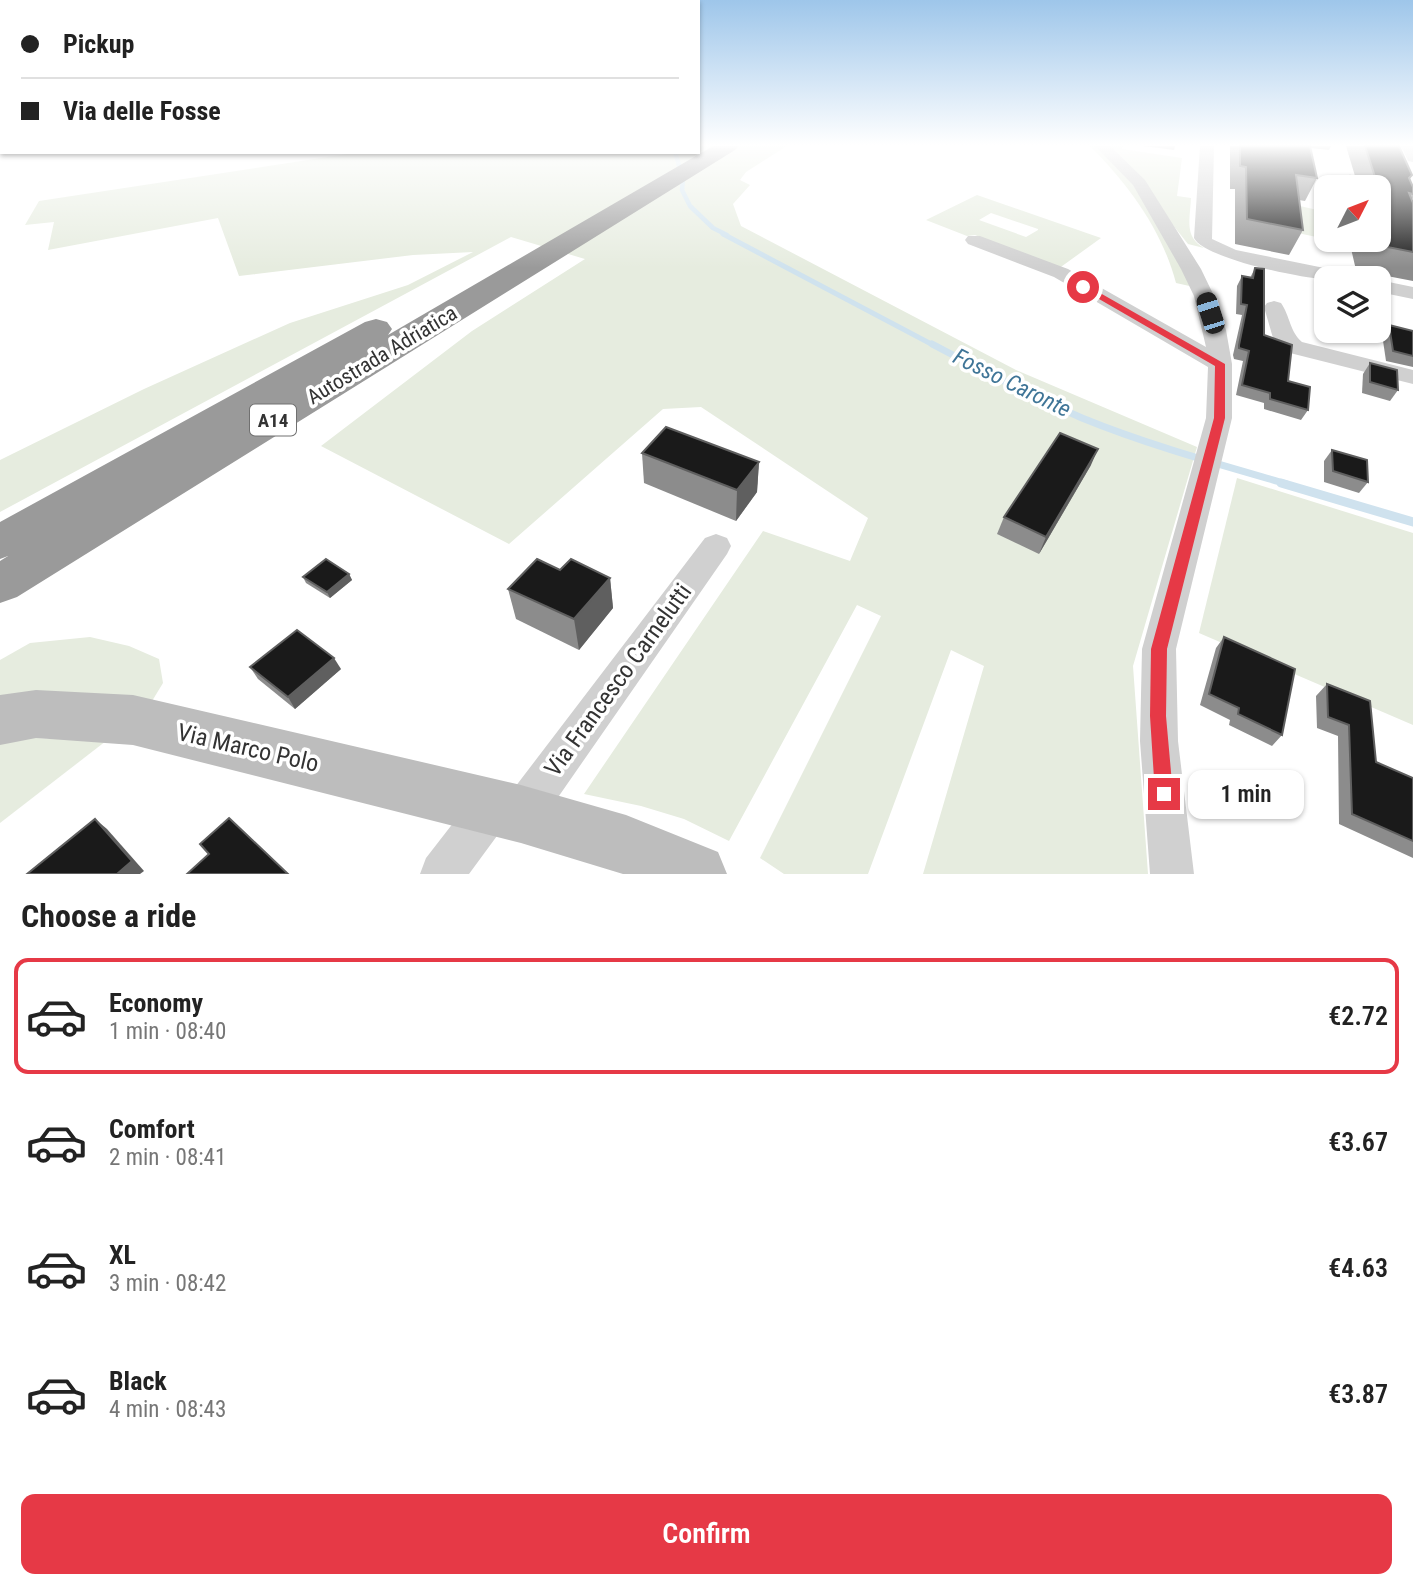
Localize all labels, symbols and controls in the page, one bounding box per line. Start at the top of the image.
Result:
text: Pickup [63,29,134,59]
text: Via delle Fosse [63,96,221,126]
north arrow [1314,175,1391,252]
map controls [1314,175,1391,343]
button: layers [1314,266,1391,343]
route start [1067,271,1099,303]
car [1194,290,1227,336]
street label: Autostrada Adriatica [303,301,461,409]
water label: Fosso Caronte [949,343,1075,423]
road number: A14 [250,404,296,436]
street label: Via Francesco Carnelutti [539,578,697,782]
street label: Via Marco Polo [175,718,321,778]
callout: 1 min [1188,770,1304,818]
route end [1148,778,1180,810]
text: 1 min [1221,781,1271,808]
text: Choose a ride [21,897,196,935]
icon: car [25,985,88,1048]
text: Economy [109,988,203,1018]
text: €2.72 [1328,1001,1388,1031]
text: 1 min · 08:40 [109,1018,226,1045]
icon: car [25,1111,88,1174]
text: Comfort [109,1114,195,1144]
text: €3.67 [1328,1127,1388,1157]
text: 2 min · 08:41 [109,1144,226,1171]
icon: car [25,1237,88,1300]
text: XL [109,1240,136,1270]
text: €4.63 [1328,1253,1388,1283]
text: 3 min · 08:42 [109,1270,226,1297]
icon: car [25,1363,88,1426]
text: Black [109,1366,167,1396]
text: €3.87 [1328,1379,1388,1409]
text: 4 min · 08:43 [109,1396,226,1423]
button: Confirm [21,1494,1392,1574]

